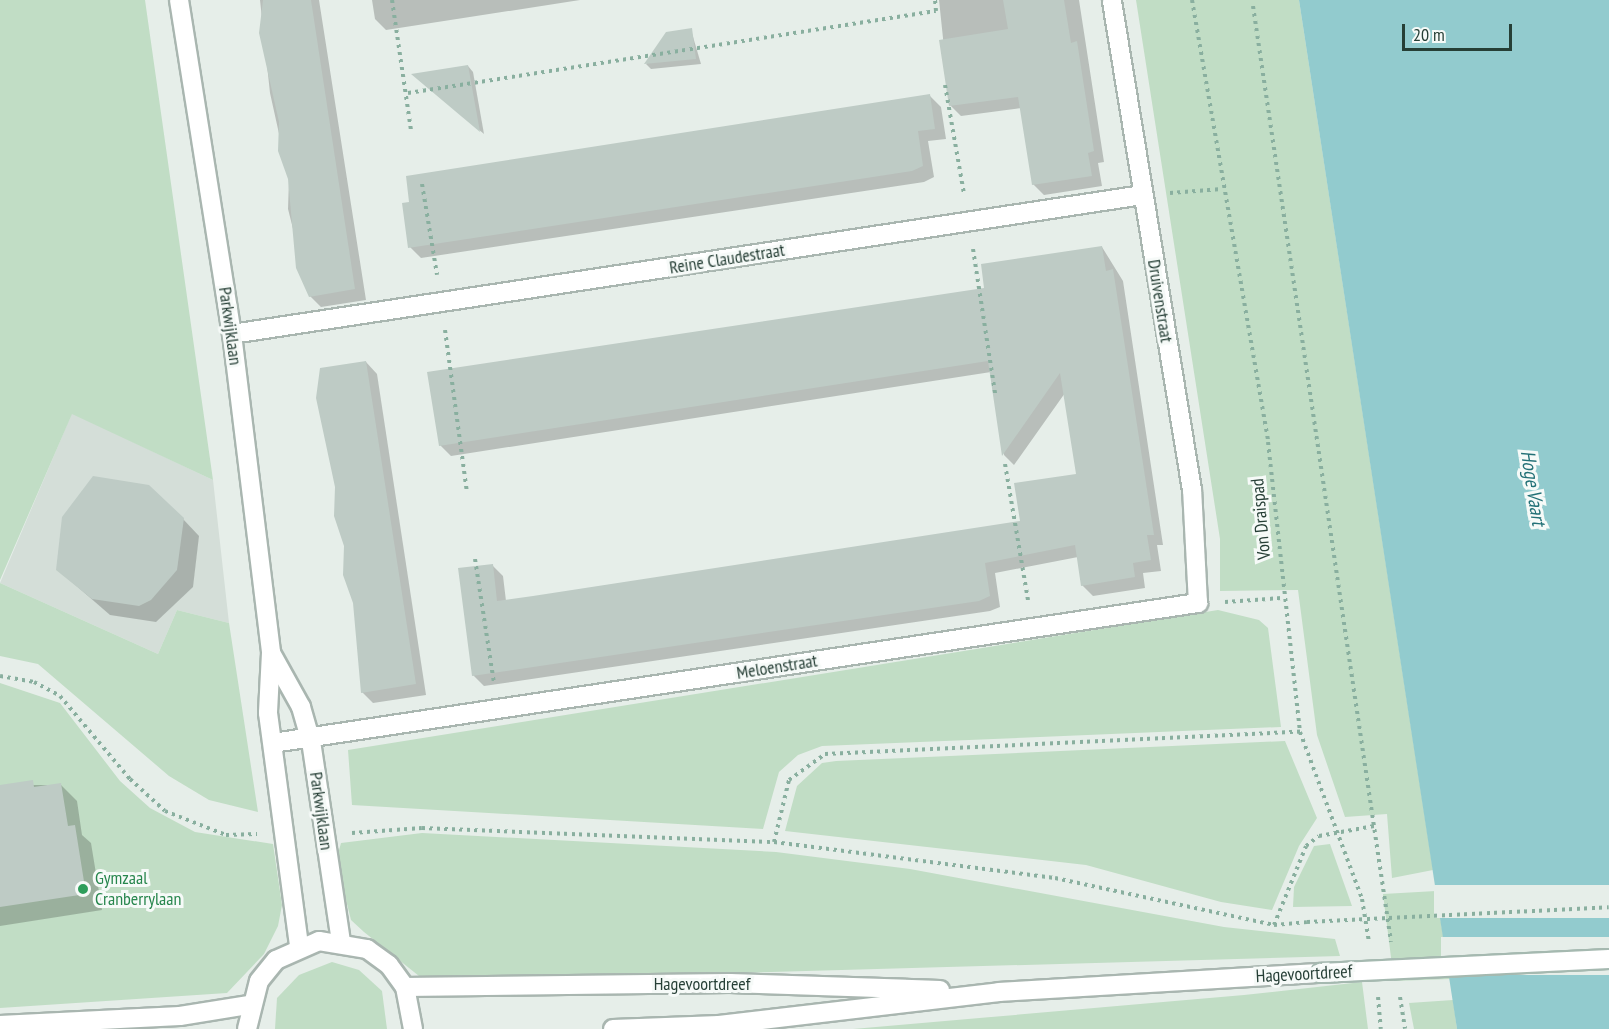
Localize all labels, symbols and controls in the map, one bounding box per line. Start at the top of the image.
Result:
scale bar [1405,12,1514,50]
text: 20 m [1413,23,1445,46]
street label: Reine Claudestraat [668,239,786,279]
street label: Druivenstraat [1143,258,1177,344]
street label: Parkwijklaan [214,286,246,366]
water label: Hoge Vaart [1515,448,1551,528]
street label: Von Draispad [1247,478,1275,560]
street label: Meloenstraat [735,650,819,684]
street label: Parkwijklaan [305,771,337,851]
place label: Gymzaal Cranberrylaan [95,868,181,910]
marker: Gymzaal Cranberrylaan [76,882,90,896]
street label: Hagevoortdreef [1255,961,1353,987]
street label: Hagevoortdreef [654,973,750,995]

